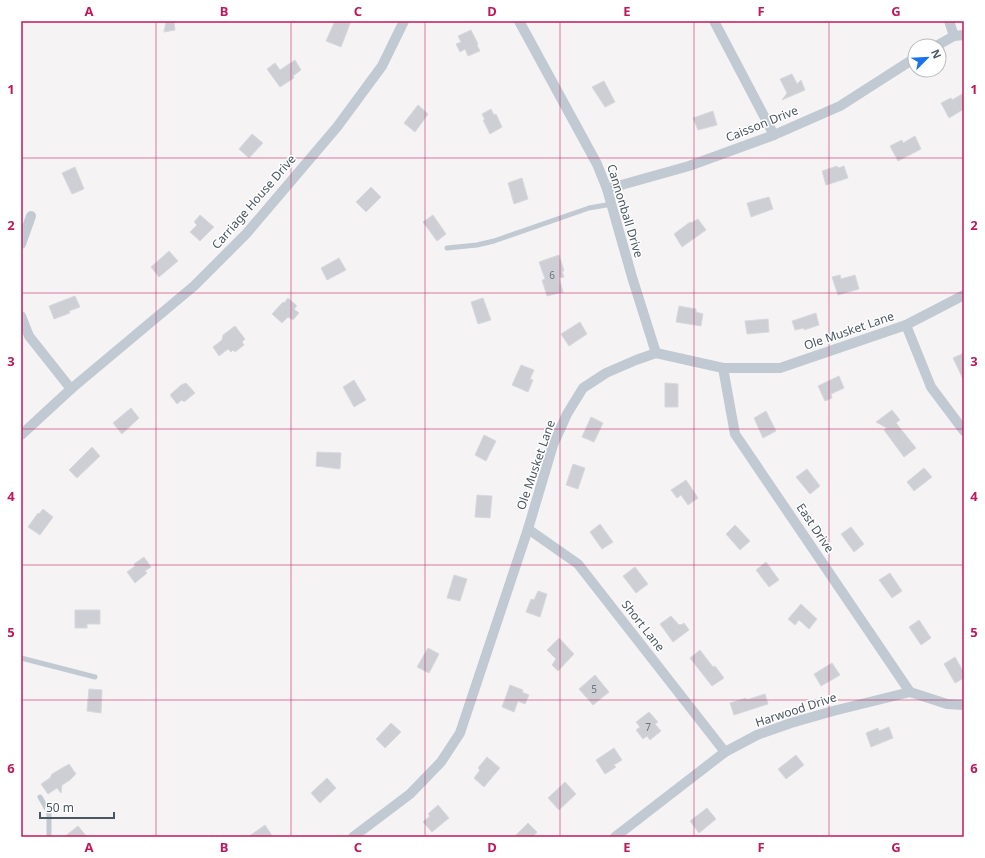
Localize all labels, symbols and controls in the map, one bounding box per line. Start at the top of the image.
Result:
text: A [85,2,94,20]
text: B [220,2,228,20]
text: C [354,2,362,20]
text: D [487,2,497,20]
text: E [623,2,631,20]
text: F [757,2,765,20]
text: G [891,2,901,20]
north arrow [907,38,947,78]
text: N [928,47,945,61]
text: 1 [7,80,15,98]
text: 1 [970,80,978,98]
street label: Caisson Drive [723,101,801,146]
street label: Carriage House Drive [208,151,300,253]
street label: Cannonball Drive [603,162,648,260]
text: 2 [7,216,15,234]
text: 2 [970,216,978,234]
house number: 6 [549,268,555,282]
street label: Ole Musket Lane [802,307,896,354]
text: 3 [7,352,15,370]
text: 3 [970,352,978,370]
street label: Ole Musket Lane [512,417,559,512]
text: 4 [7,487,15,505]
text: 4 [970,487,978,505]
street label: East Drive [793,500,838,556]
street label: Short Lane [618,596,669,655]
text: 5 [7,623,15,641]
text: 5 [970,623,978,641]
house number: 5 [591,682,597,696]
street label: Harwood Drive [753,688,839,731]
house number: 7 [645,720,651,734]
text: 6 [7,759,15,777]
text: 6 [970,759,978,777]
scale bar [40,794,114,820]
text: 50 m [46,799,74,816]
text: A [85,838,94,856]
text: B [220,838,228,856]
text: C [354,838,362,856]
text: D [487,838,497,856]
text: E [623,838,631,856]
text: F [757,838,765,856]
text: G [891,838,901,856]

